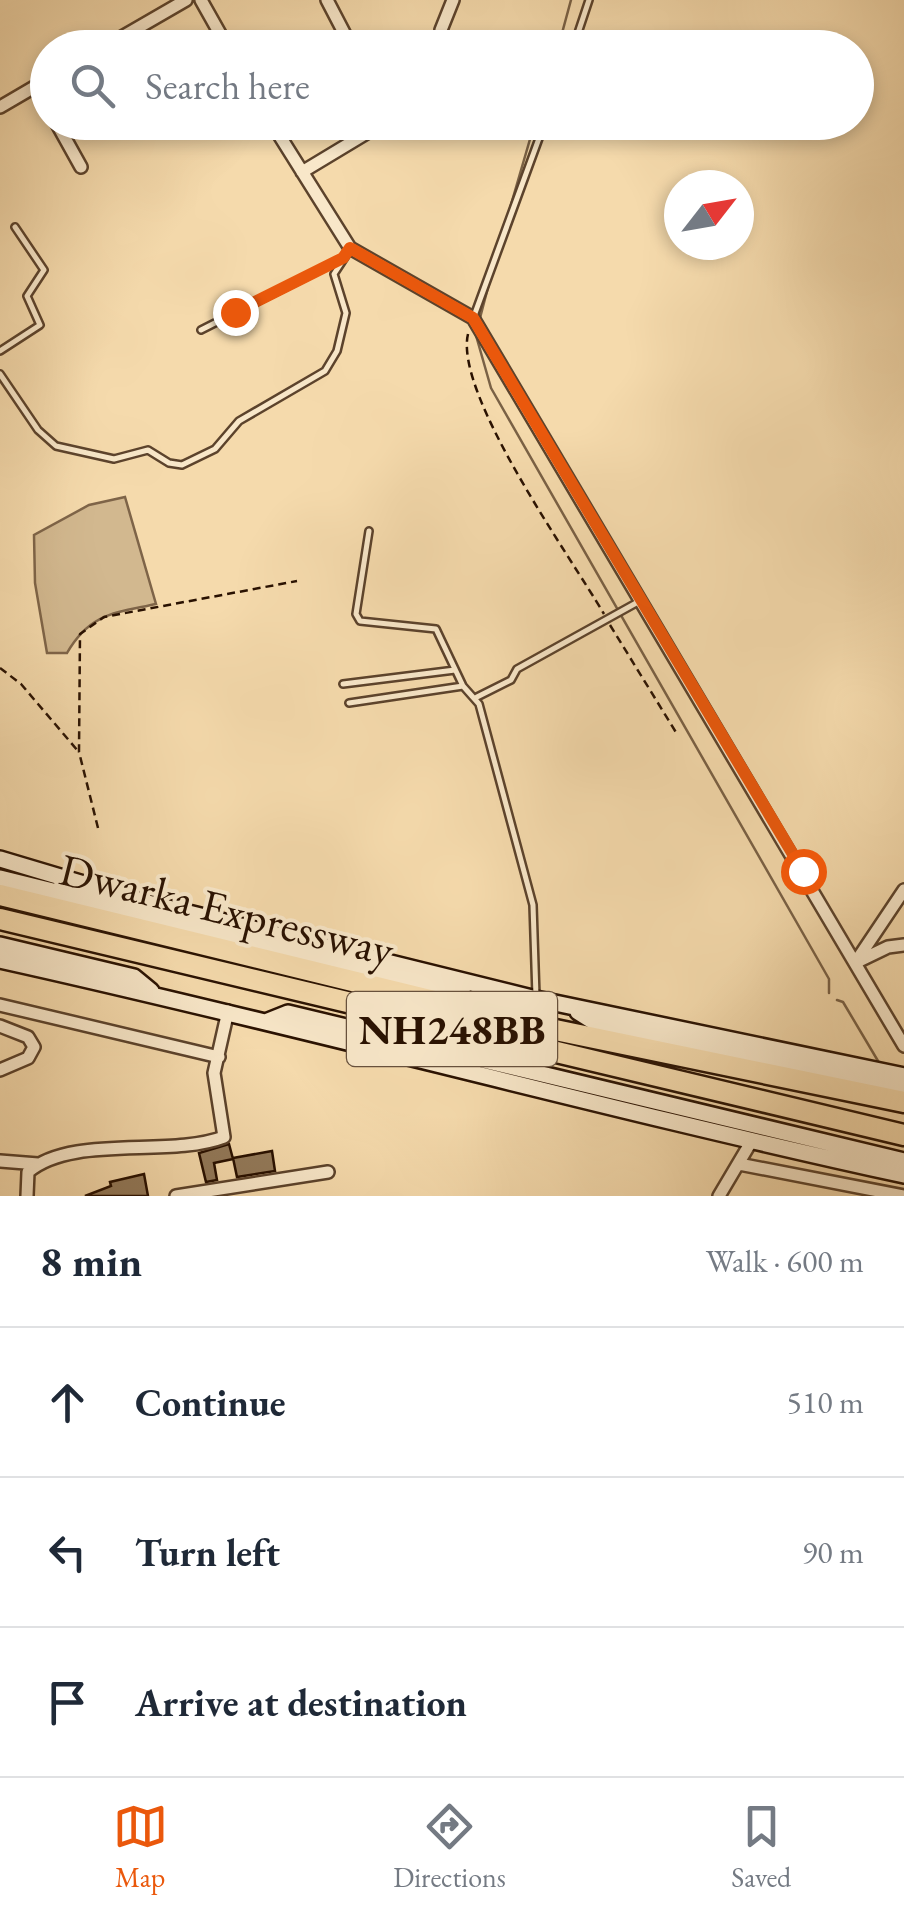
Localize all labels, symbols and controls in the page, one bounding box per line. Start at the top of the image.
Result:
search box [30,30,874,140]
icon: search [65,58,120,113]
text: Search here [145,61,310,110]
north arrow [664,170,754,260]
route end [213,290,259,336]
street label: Dwarka Expressway [54,839,400,979]
route start [781,849,827,895]
road number: NH248BB [347,992,557,1066]
text: 8 min [40,1234,142,1289]
text: Walk · 600 m [706,1240,864,1282]
icon: ahead [40,1375,95,1430]
text: Continue [135,1378,286,1427]
text: 510 m [787,1381,864,1423]
icon: left [40,1525,95,1580]
text: Turn left [135,1528,280,1577]
text: 90 m [802,1531,864,1573]
icon: arrive [40,1675,95,1730]
text: Arrive at destination [135,1678,467,1727]
tab: Map [113,1799,168,1895]
tab: Directions [393,1799,506,1895]
tab: Saved [731,1799,791,1895]

